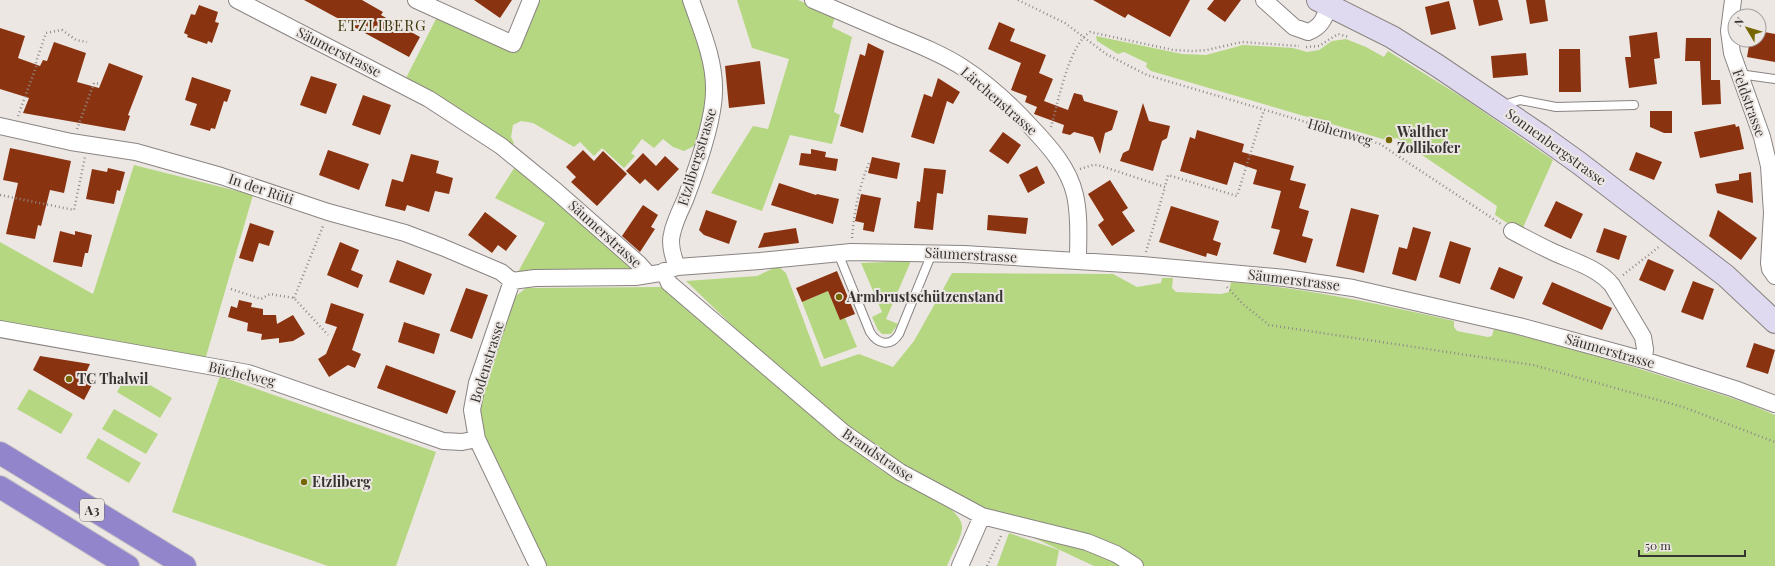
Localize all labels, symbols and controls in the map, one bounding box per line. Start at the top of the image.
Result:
north arrow [1727,8,1767,48]
text: N [1730,14,1747,29]
district label: ETZLIBERG [338,15,426,35]
street label: Säumerstrasse [294,22,385,81]
street label: Lärchenstrasse [957,62,1042,139]
street label: Feldstrasse [1728,66,1770,139]
street label: Sonnenbergstrasse [1502,104,1610,190]
street label: Etzlibergstrasse [673,106,720,208]
street label: Höhenweg [1306,113,1375,150]
place label: Walther Zollikofer [1396,122,1461,157]
marker: Walther Zollikofer [1384,135,1394,145]
street label: In der Rüti [226,169,296,208]
street label: Säumerstrasse [565,196,646,272]
street label: Säumerstrasse [924,243,1018,266]
street label: Säumerstrasse [1247,264,1341,295]
place label: Armbrustschützenstand [846,287,1004,306]
marker: Armbrustschützenstand [834,292,844,302]
street label: Bodenstrasse [465,319,508,405]
street label: Säumerstrasse [1563,329,1657,372]
street label: Büchelweg [207,357,278,391]
place label: TC Thalwil [77,369,149,388]
marker: TC Thalwil [64,374,74,384]
street label: Brandstrasse [839,424,918,485]
place label: Etzliberg [312,472,371,491]
marker: Etzliberg [299,477,309,487]
road number: A3 [80,499,104,521]
scale bar [1639,532,1745,558]
text: 50 m [1645,537,1671,553]

